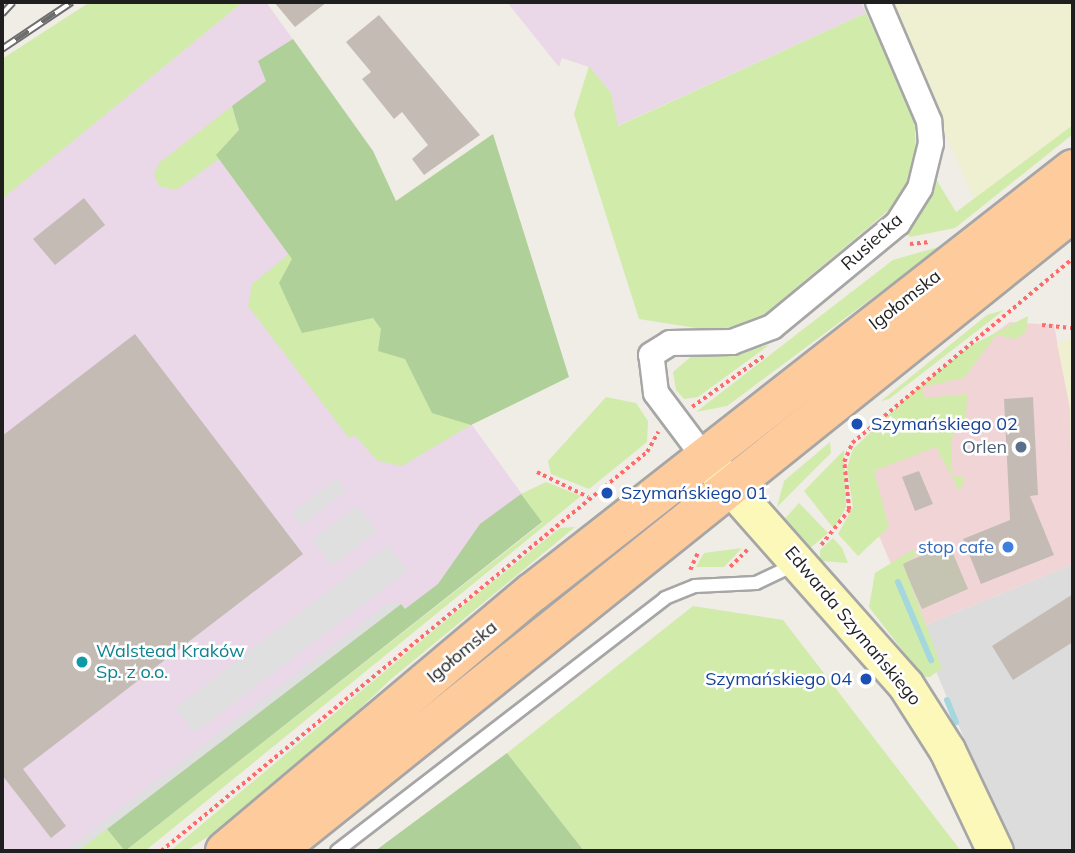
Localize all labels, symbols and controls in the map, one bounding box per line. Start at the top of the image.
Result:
street label: Rusiecka [837,209,907,275]
street label: Igołomska [865,265,945,335]
place label: Szymańskiego 02 [871,413,1018,435]
marker: Szymańskiego 02 [849,416,865,432]
place label: Orlen [962,436,1007,458]
marker: Orlen [1013,439,1029,455]
place label: Szymańskiego 01 [621,482,768,504]
marker: Szymańskiego 01 [599,485,615,501]
place label: stop cafe [918,536,994,558]
marker: stop cafe [1000,539,1016,555]
street label: Edwarda Szymańskiego [780,542,926,710]
street label: Igołomska [422,616,502,688]
place label: Walstead Kraków Sp. z o.o. [96,641,245,684]
marker: Walstead Kraków Sp. z o.o. [74,654,90,670]
place label: Szymańskiego 04 [705,668,852,690]
marker: Szymańskiego 04 [858,671,874,687]

